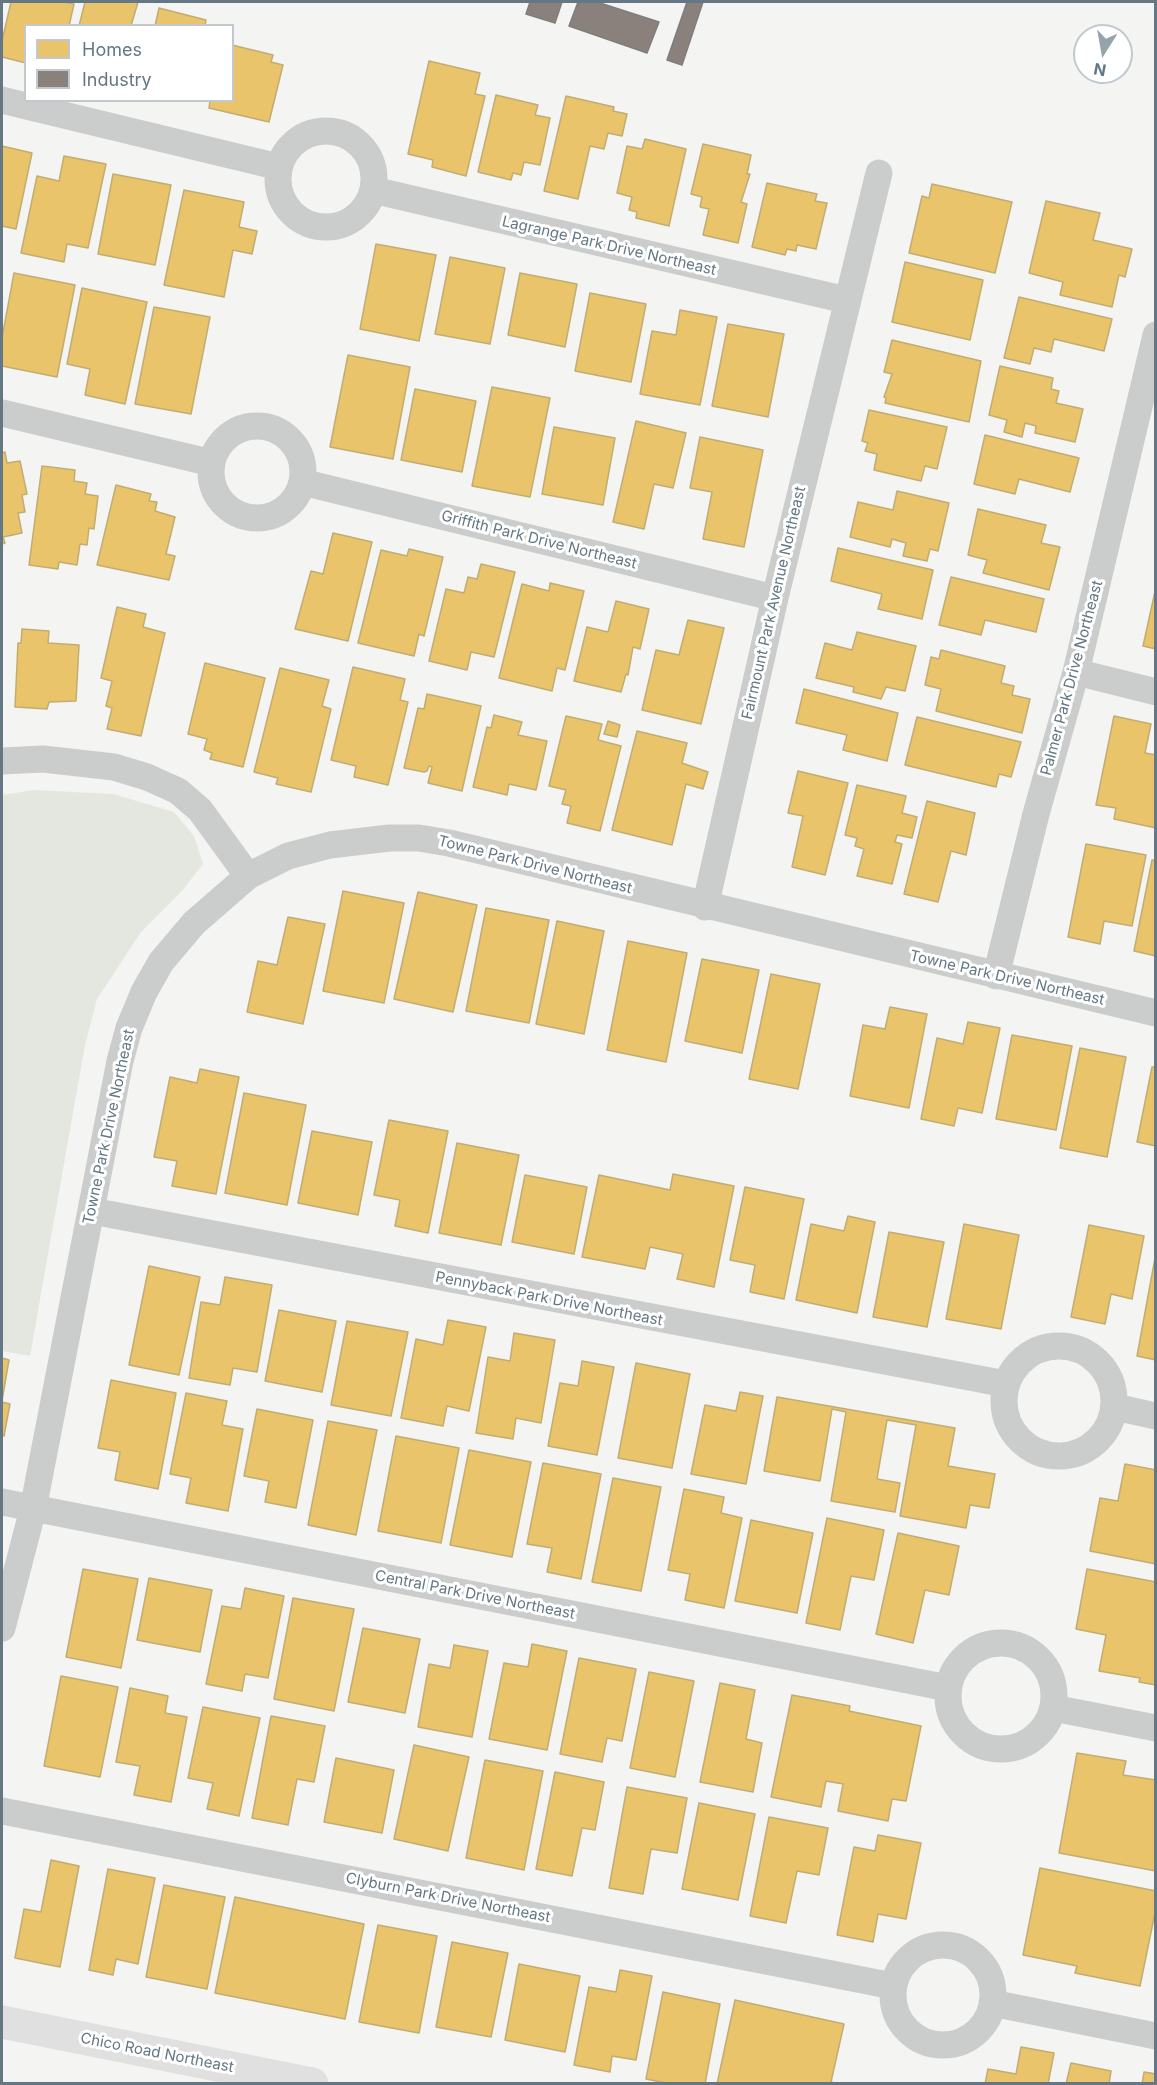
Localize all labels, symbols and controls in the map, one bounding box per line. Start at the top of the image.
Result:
legend [24,24,234,102]
north arrow [1073,24,1133,84]
text: Homes [82,39,142,60]
text: N [1092,59,1108,81]
text: Industry [82,69,152,90]
street label: Lagrange Park Drive Northeast [500,213,718,279]
street label: Fairmount Park Avenue Northeast [738,485,810,721]
street label: Griffith Park Drive Northeast [439,507,639,573]
street label: Palmer Park Drive Northeast [1037,578,1107,778]
street label: Towne Park Drive Northeast [436,832,634,898]
street label: Towne Park Drive Northeast [908,947,1106,1009]
street label: Towne Park Drive Northeast [79,1028,139,1226]
street label: Pennyback Park Drive Northeast [434,1268,664,1330]
street label: Central Park Drive Northeast [374,1567,576,1623]
street label: Clyburn Park Drive Northeast [344,1869,552,1927]
street label: Chico Road Northeast [79,2029,235,2077]

